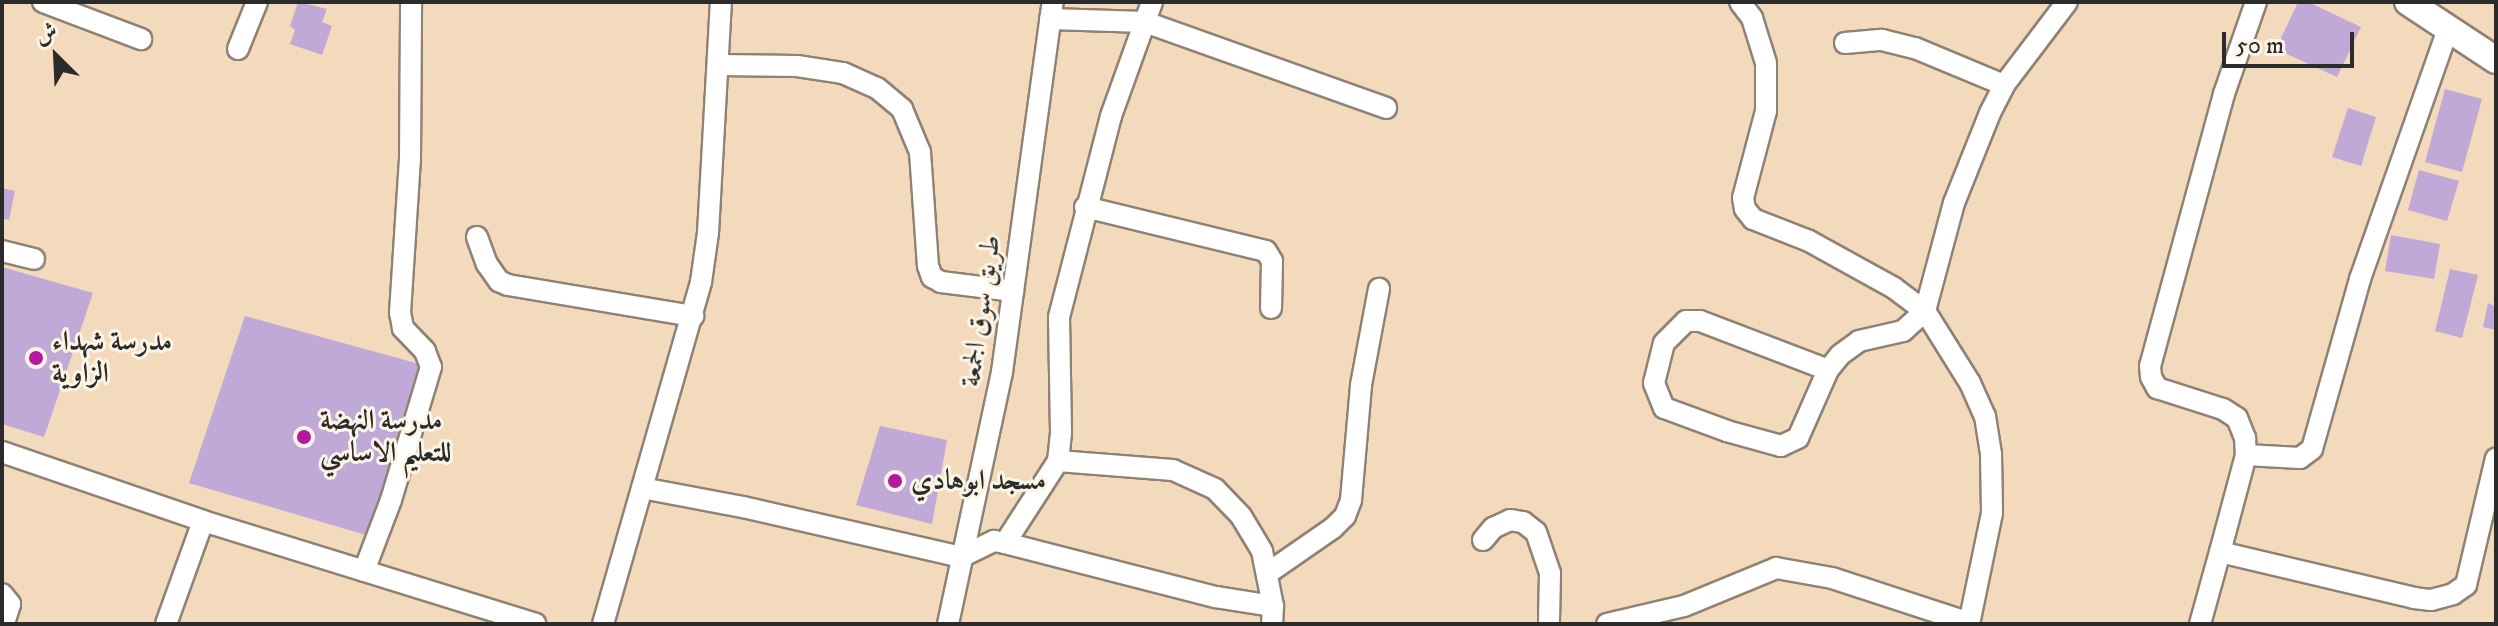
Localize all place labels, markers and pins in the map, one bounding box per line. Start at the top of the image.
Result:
place label: مدرسة شهداء الزاوية [52,325,172,391]
marker: مدرسة شهداء الزاوية [27,349,45,367]
place label: مدرسة النهضة للتعليم الاساسي [320,404,451,470]
marker: مدرسة النهضة للتعليم الاساسي [295,428,313,446]
place label: مسجد ابوهادي [911,464,1046,498]
marker: مسجد ابوهادي [886,472,904,490]

